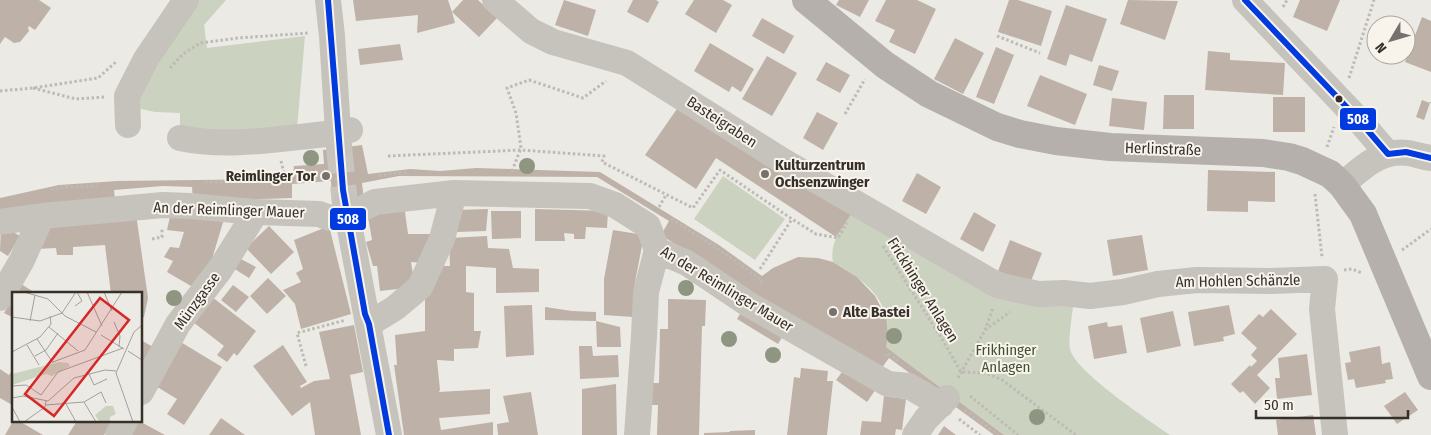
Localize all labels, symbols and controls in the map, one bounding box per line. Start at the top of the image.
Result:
north arrow [1366,15,1416,65]
text: N [1372,39,1390,56]
street label: Basteigraben [683,93,761,151]
unlabelled marker [1334,94,1344,104]
line badge: 508 [1339,107,1377,131]
text: 508 [1347,111,1370,128]
street label: Herlinstraße [1125,139,1201,159]
place label: Kulturzentrum Ochsenzwinger [775,156,870,191]
place label: Reimlinger Tor [226,167,316,185]
marker: Kulturzentrum Ochsenzwinger [759,168,771,180]
marker: Reimlinger Tor [320,170,332,182]
street label: An der Reimlinger Mauer [153,198,306,222]
line badge: 508 [329,207,367,231]
text: 508 [337,211,360,228]
street label: Frickhinger Anlagen [884,234,962,346]
street label: An der Reimlinger Mauer [658,242,797,336]
street label: Münzgasse [170,269,224,333]
street label: Am Hohlen Schänzle [1175,271,1301,291]
inset map [12,292,142,422]
place label: Alte Bastei [842,303,910,321]
marker: Alte Bastei [827,306,839,318]
park label: Frikhinger Anlagen [975,341,1037,376]
scale bar [1256,388,1408,420]
text: 50 m [1264,396,1294,414]

